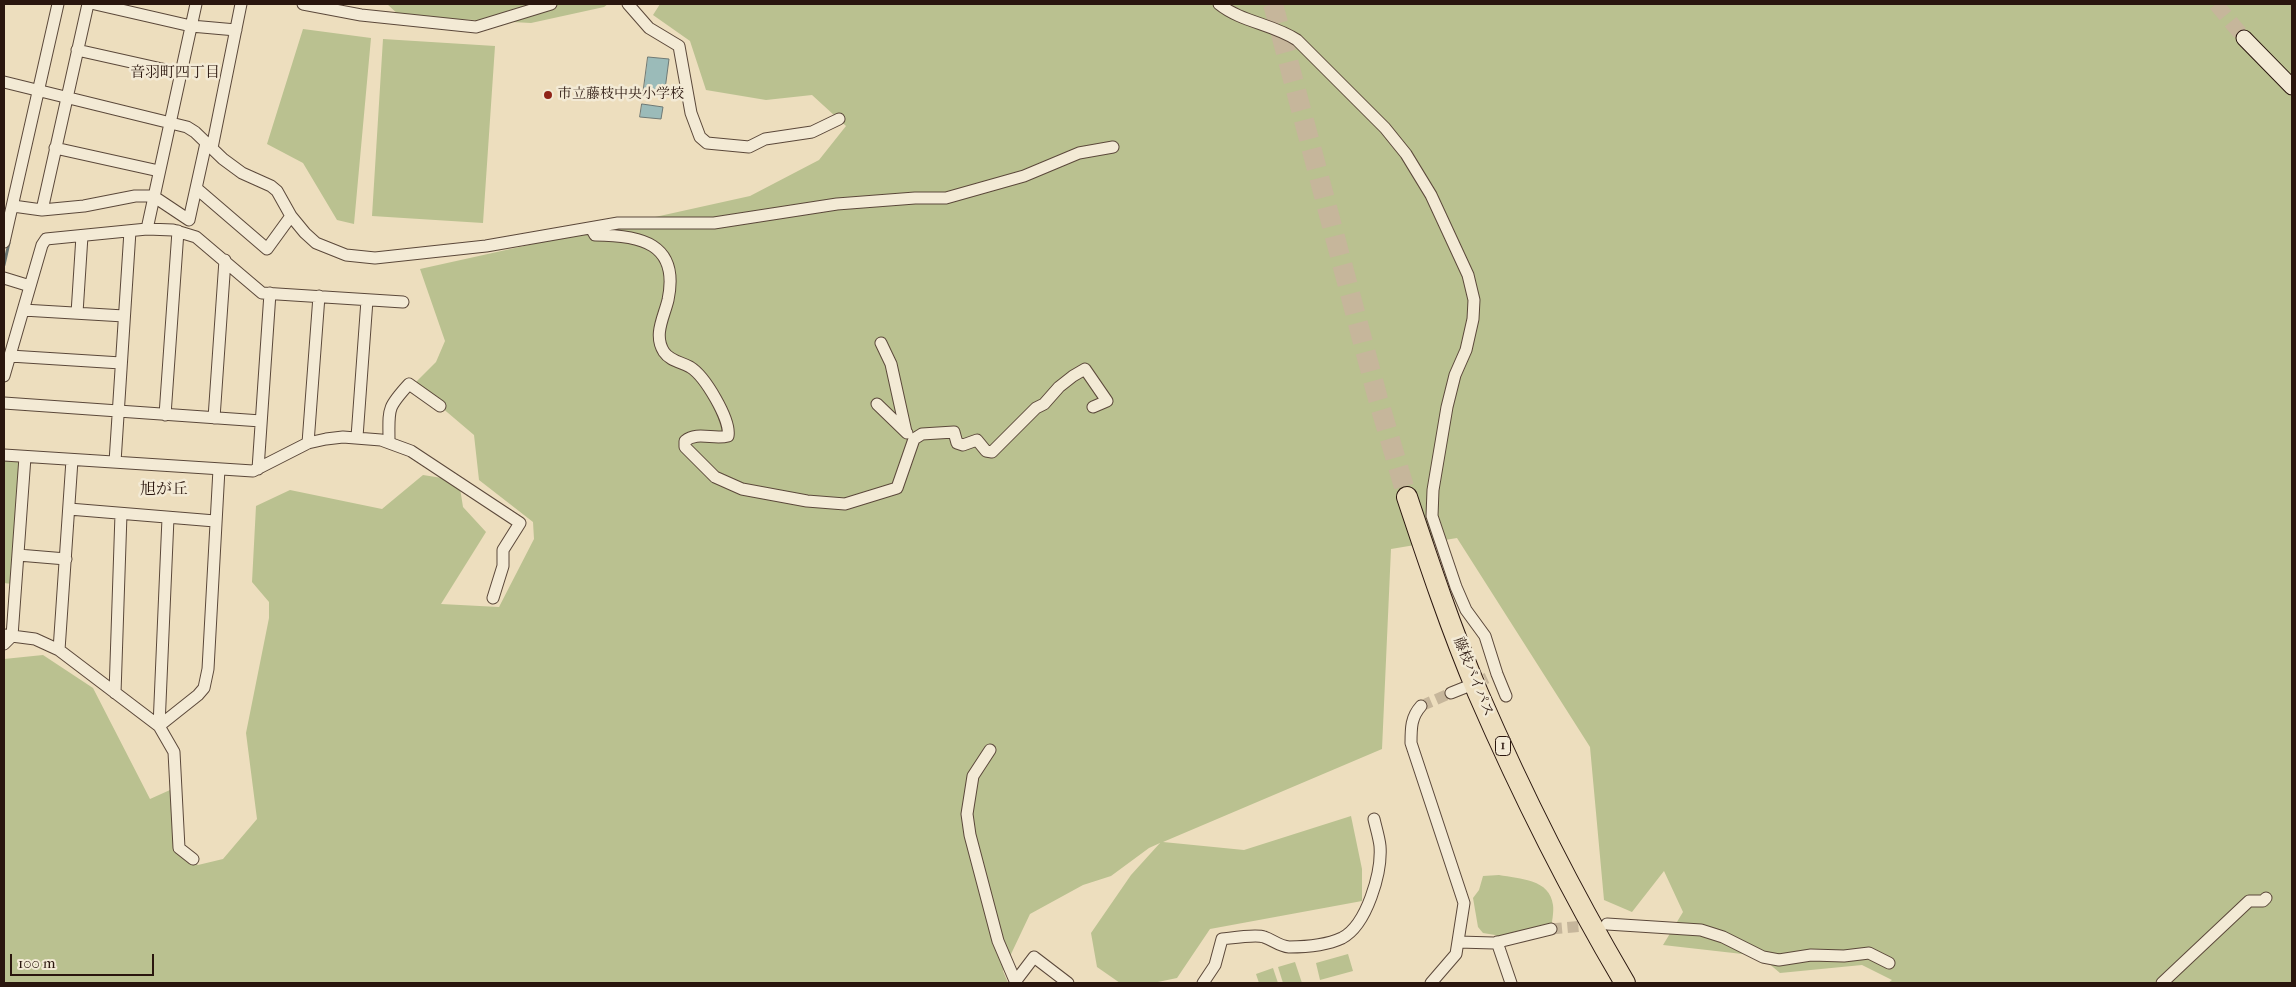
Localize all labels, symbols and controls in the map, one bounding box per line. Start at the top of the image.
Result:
district label: 音羽町四丁目 [130,64,220,82]
place label: 市立藤枝中央小学校 [558,87,684,103]
marker: 市立藤枝中央小学校 [542,89,554,101]
district label: 旭が丘 [140,480,188,500]
street label: 藤枝バイパス [1449,635,1497,719]
road number: 1 [1496,736,1510,756]
scale bar [12,944,156,976]
text: 100 m [18,954,56,972]

